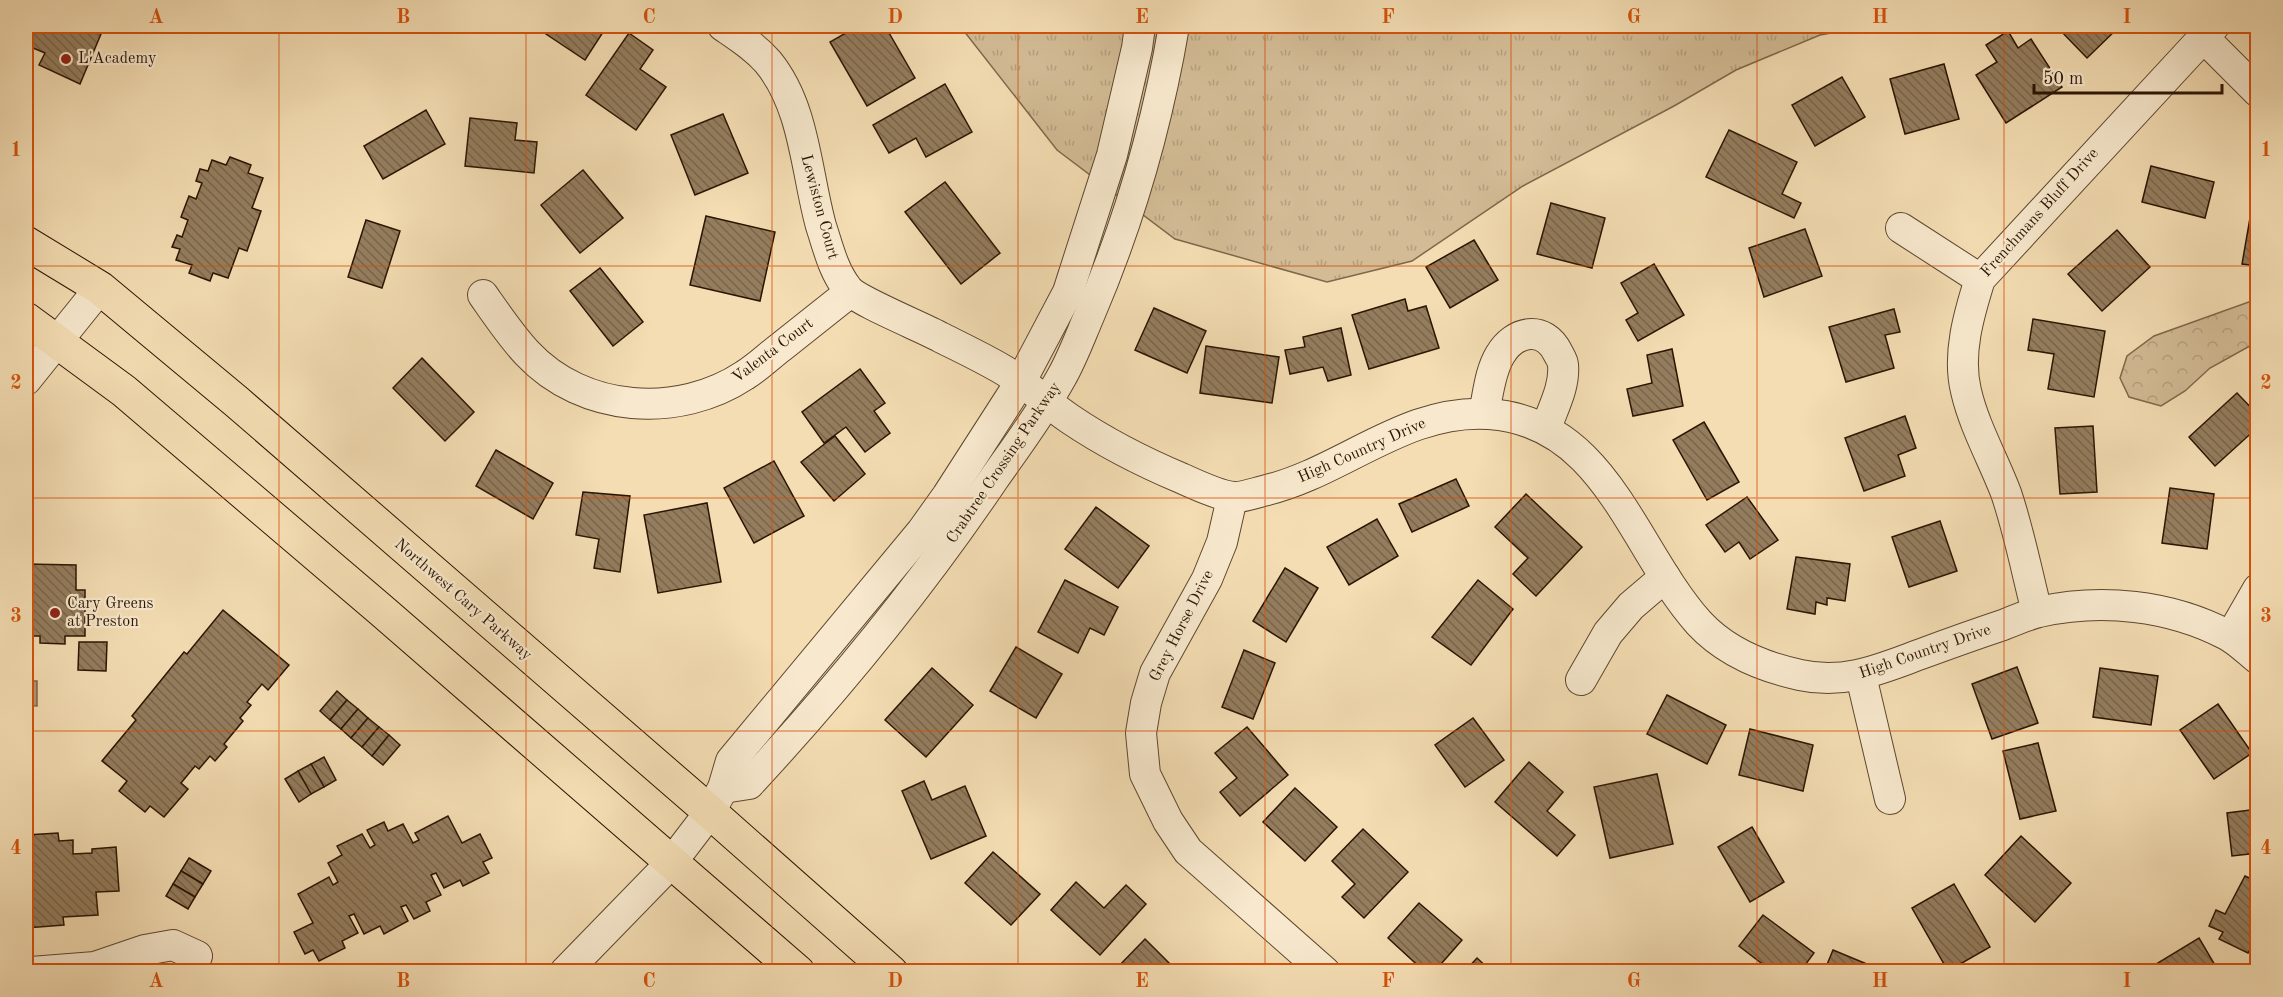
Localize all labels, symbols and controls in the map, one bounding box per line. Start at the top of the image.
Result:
text: A [148,8,164,28]
text: B [396,8,410,28]
text: C [642,8,656,28]
text: D [887,8,903,28]
text: E [1135,8,1149,28]
text: F [1381,8,1395,28]
text: G [1627,8,1641,28]
text: H [1872,8,1888,28]
text: I [2123,8,2131,28]
place label: L'Academy [78,51,157,67]
marker: L'Academy [59,52,73,66]
scale bar [2034,57,2222,95]
text: 50 m [2043,70,2083,88]
text: 1 [10,141,22,161]
text: 1 [2260,141,2272,161]
street label: Frenchmans Bluff Drive [1978,146,2102,280]
street label: Lewiston Court [797,153,841,262]
street label: Valenta Court [730,315,817,386]
text: 2 [10,374,22,394]
text: 2 [2260,374,2272,394]
street label: Crabtree Crossing Parkway [944,379,1064,547]
street label: High Country Drive [1296,416,1428,486]
street label: Northwest Cary Parkway [391,536,535,664]
street label: Grey Horse Drive [1147,568,1217,684]
place label: Cary Greens at Preston [67,596,154,630]
marker: Cary Greens at Preston [48,606,62,620]
text: 3 [10,607,22,627]
text: 3 [2260,607,2272,627]
street label: High Country Drive [1857,622,1993,682]
text: 4 [10,839,22,859]
text: 4 [2260,839,2272,859]
text: A [148,972,164,992]
text: B [396,972,410,992]
text: C [642,972,656,992]
text: D [887,972,903,992]
text: E [1135,972,1149,992]
text: F [1381,972,1395,992]
text: G [1627,972,1641,992]
text: H [1872,972,1888,992]
text: I [2123,972,2131,992]

